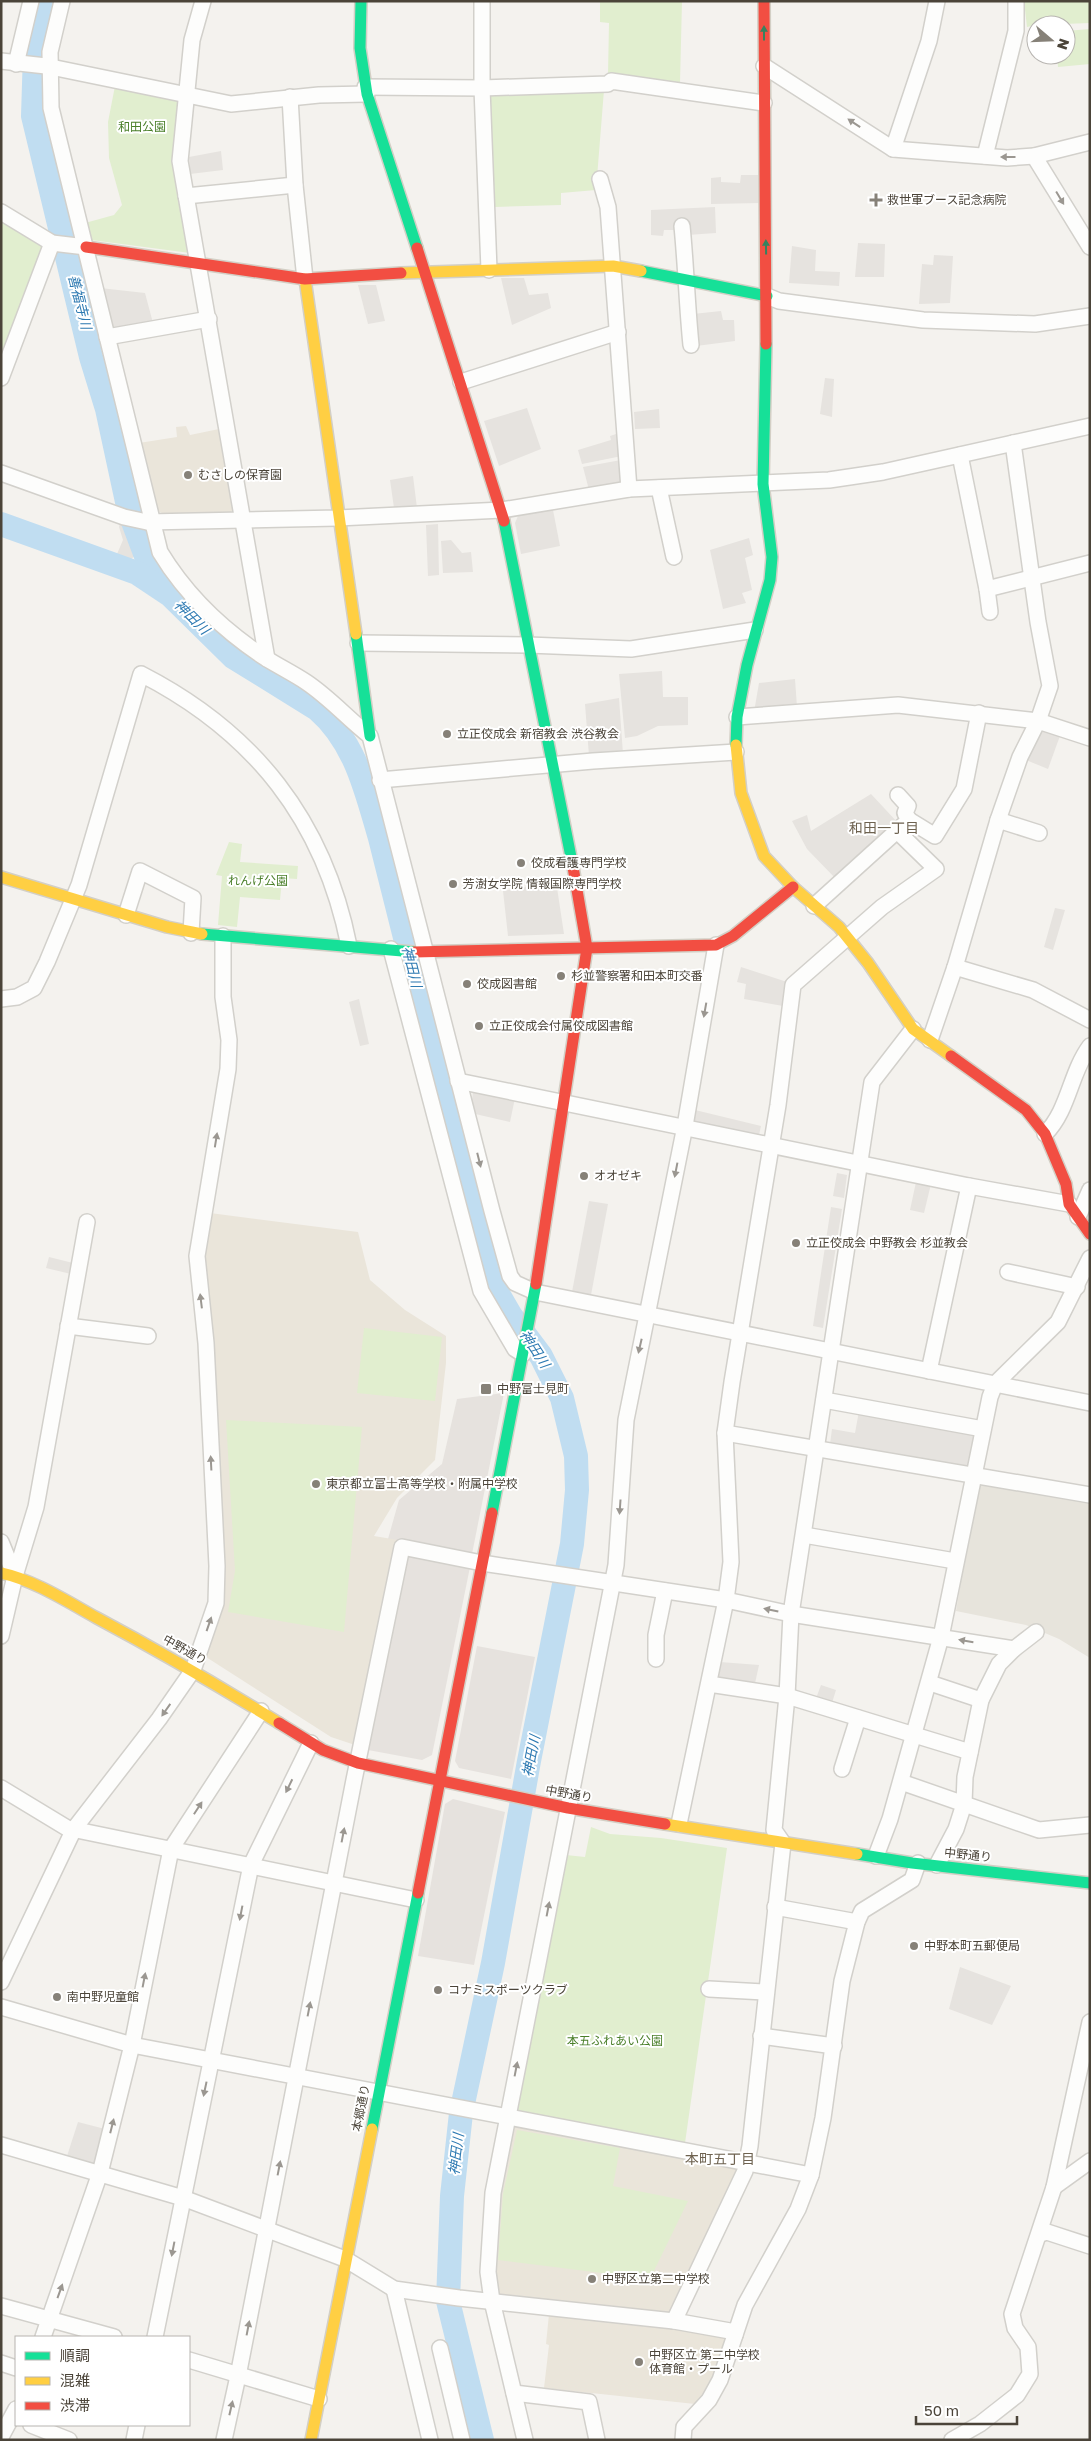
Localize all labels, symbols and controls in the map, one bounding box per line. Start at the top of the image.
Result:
north arrow [1026,15,1076,65]
one-way arrow [760,24,768,40]
text: N [1054,37,1074,52]
one-way arrow [847,118,860,127]
park label: 和田公園 [118,119,166,134]
one-way arrow [1000,153,1016,161]
one-way arrow [1055,191,1064,204]
place label: 救世軍ブース記念病院 [887,192,1006,207]
marker: 救世軍ブース記念病院 [869,193,883,207]
one-way arrow [762,239,770,255]
water label: 善福寺川 [65,273,96,333]
place label: むさしの保育園 [198,467,282,482]
marker: むさしの保育園 [182,469,194,481]
water label: 神田川 [171,596,215,639]
place label: 立正佼成会 新宿教会 渋谷教会 [457,726,619,741]
marker: 立正佼成会 新宿教会 渋谷教会 [441,728,453,740]
district label: 和田一丁目 [849,819,919,836]
place label: 佼成看護専門学校 [531,855,627,870]
marker: 佼成看護専門学校 [515,857,527,869]
park label: れんげ公園 [228,873,288,888]
place label: 芳澍女学院 情報国際専門学校 [463,876,622,891]
marker: 芳澍女学院 情報国際専門学校 [447,878,459,890]
water label: 神田川 [399,944,426,991]
place label: 杉並警察署和田本町交番 [571,968,703,983]
marker: 杉並警察署和田本町交番 [555,970,567,982]
place label: 佼成図書館 [477,976,537,991]
marker: 佼成図書館 [461,978,473,990]
one-way arrow [700,1002,708,1018]
place label: 立正佼成会付属佼成図書館 [489,1018,633,1033]
marker: 立正佼成会付属佼成図書館 [473,1020,485,1032]
one-way arrow [212,1131,220,1147]
one-way arrow [475,1153,483,1168]
one-way arrow [672,1162,680,1178]
place label: オオゼキ [594,1168,642,1183]
marker: オオゼキ [578,1170,590,1182]
place label: 立正佼成会 中野教会 杉並教会 [806,1235,968,1250]
marker: 立正佼成会 中野教会 杉並教会 [790,1237,802,1249]
one-way arrow [197,1292,205,1308]
water label: 神田川 [517,1326,555,1373]
one-way arrow [636,1339,644,1354]
place label: 中野富士見町 [497,1381,569,1396]
marker: 中野富士見町 [479,1382,493,1396]
one-way arrow [207,1454,215,1470]
place label: 東京都立富士高等学校・附属中学校 [326,1476,518,1491]
marker: 東京都立富士高等学校・附属中学校 [310,1478,322,1490]
one-way arrow [615,1500,623,1516]
one-way arrow [763,1605,779,1613]
one-way arrow [205,1616,213,1631]
street label: 中野通り [161,1631,210,1668]
one-way arrow [958,1637,974,1645]
one-way arrow [161,1703,171,1717]
water label: 神田川 [518,1732,543,1778]
one-way arrow [285,1779,293,1793]
street label: 中野通り [544,1782,594,1805]
one-way arrow [193,1801,203,1814]
one-way arrow [340,1826,348,1842]
street label: 中野通り [943,1845,993,1864]
one-way arrow [544,1902,552,1917]
one-way arrow [237,1905,245,1921]
place label: 中野本町五郵便局 [924,1938,1020,1953]
marker: 中野本町五郵便局 [908,1940,920,1952]
one-way arrow [140,1972,148,1987]
place label: コナミスポーツクラブ [448,1982,568,1997]
marker: コナミスポーツクラブ [432,1984,444,1996]
place label: 南中野児童館 [67,1989,139,2004]
marker: 南中野児童館 [51,1991,63,2003]
one-way arrow [306,2000,314,2016]
park label: 本五ふれあい公園 [567,2033,663,2048]
one-way arrow [512,2061,520,2076]
one-way arrow [201,2082,209,2097]
street label: 本郷通り [349,2083,372,2133]
one-way arrow [108,2119,116,2134]
water label: 神田川 [445,2130,467,2176]
district label: 本町五丁目 [685,2150,755,2167]
one-way arrow [275,2160,283,2176]
one-way arrow [168,2241,176,2257]
place label: 中野区立第二中学校 [602,2271,710,2286]
marker: 中野区立第二中学校 [586,2273,598,2285]
one-way arrow [57,2284,64,2299]
one-way arrow [244,2319,252,2335]
legend [15,2336,190,2426]
text: 順調 [60,2346,90,2364]
place label: 中野区立 第二中学校 体育館・プール [649,2347,760,2376]
marker: 中野区立 第二中学校 体育館・プール [633,2356,645,2368]
text: 混雑 [60,2371,90,2389]
scale bar [916,2394,1017,2426]
text: 渋滞 [60,2396,90,2414]
one-way arrow [227,2400,235,2415]
text: 50 m [924,2401,959,2419]

